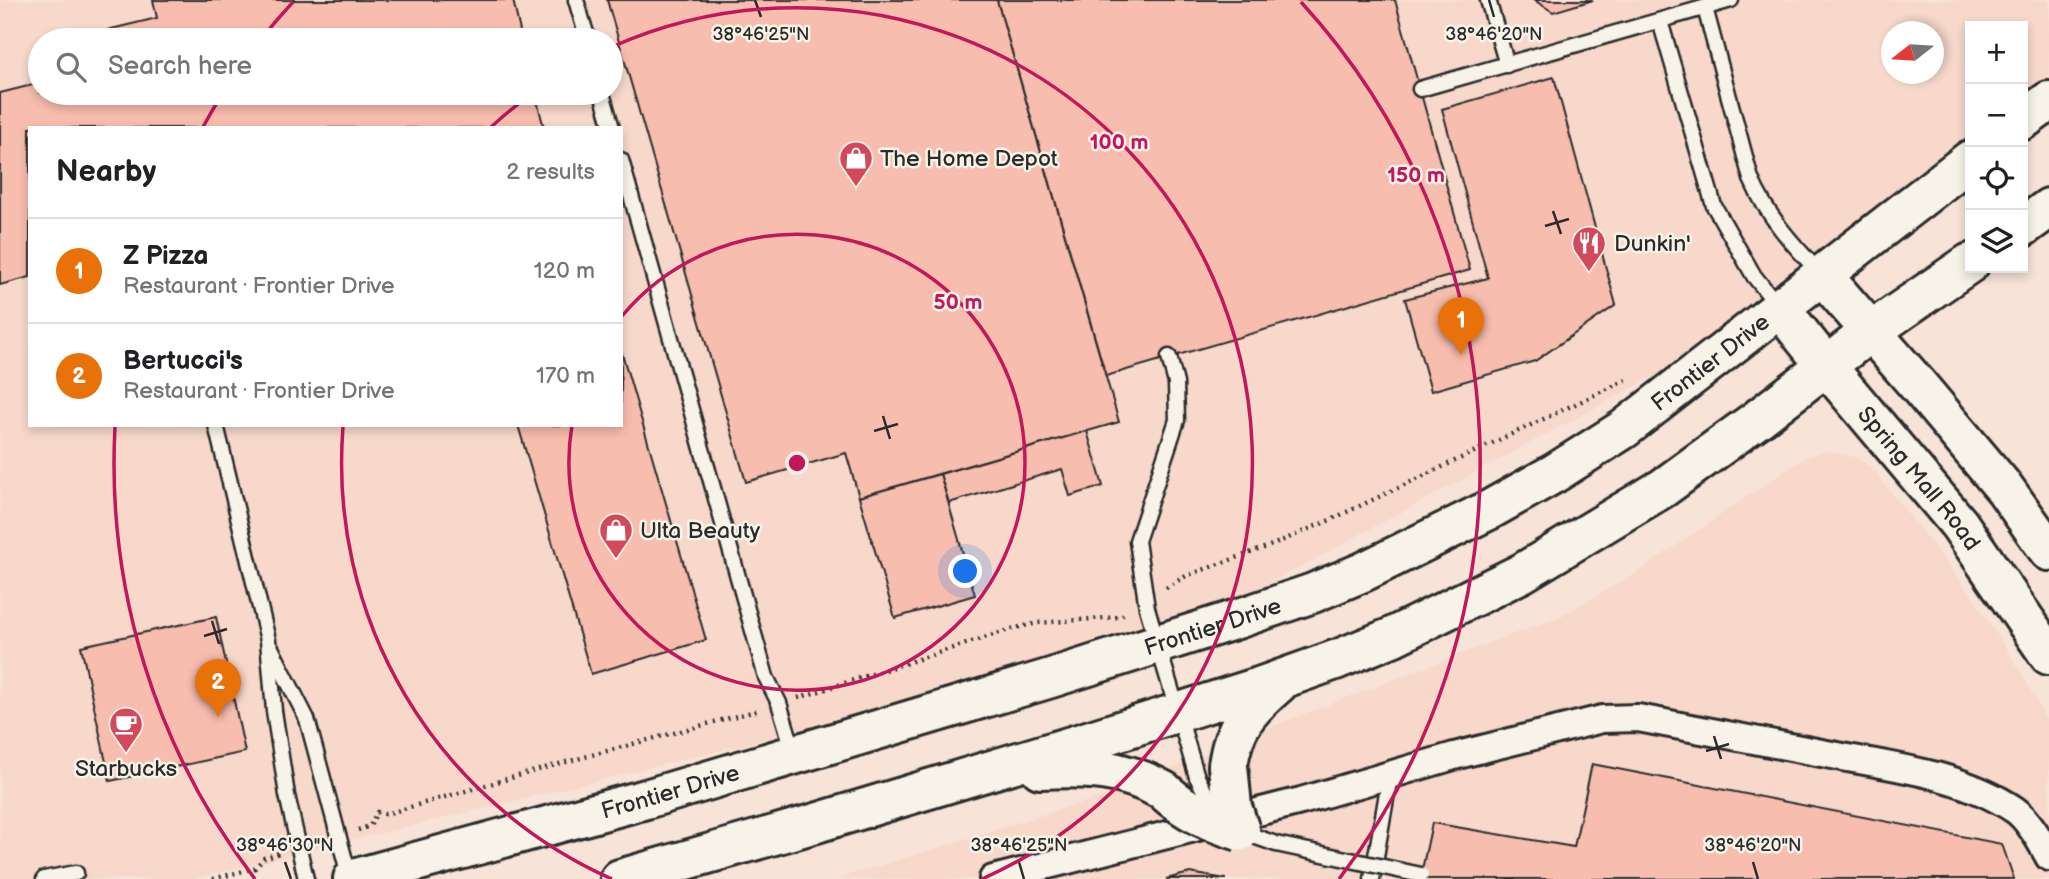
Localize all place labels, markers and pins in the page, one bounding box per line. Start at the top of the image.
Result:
shop icon: The Home Depot [837,139,875,188]
place label: The Home Depot [880,145,1058,173]
restaurant icon: Dunkin' [1570,224,1608,273]
place label: Dunkin' [1614,230,1691,258]
pin: 1 [1438,297,1484,355]
centre of rings [785,451,809,475]
shop icon: Ulta Beauty [597,511,635,560]
place label: Ulta Beauty [640,517,761,545]
pin: 2 [195,659,241,717]
cafe icon: Starbucks [107,705,145,754]
place label: Starbucks [75,755,177,783]

